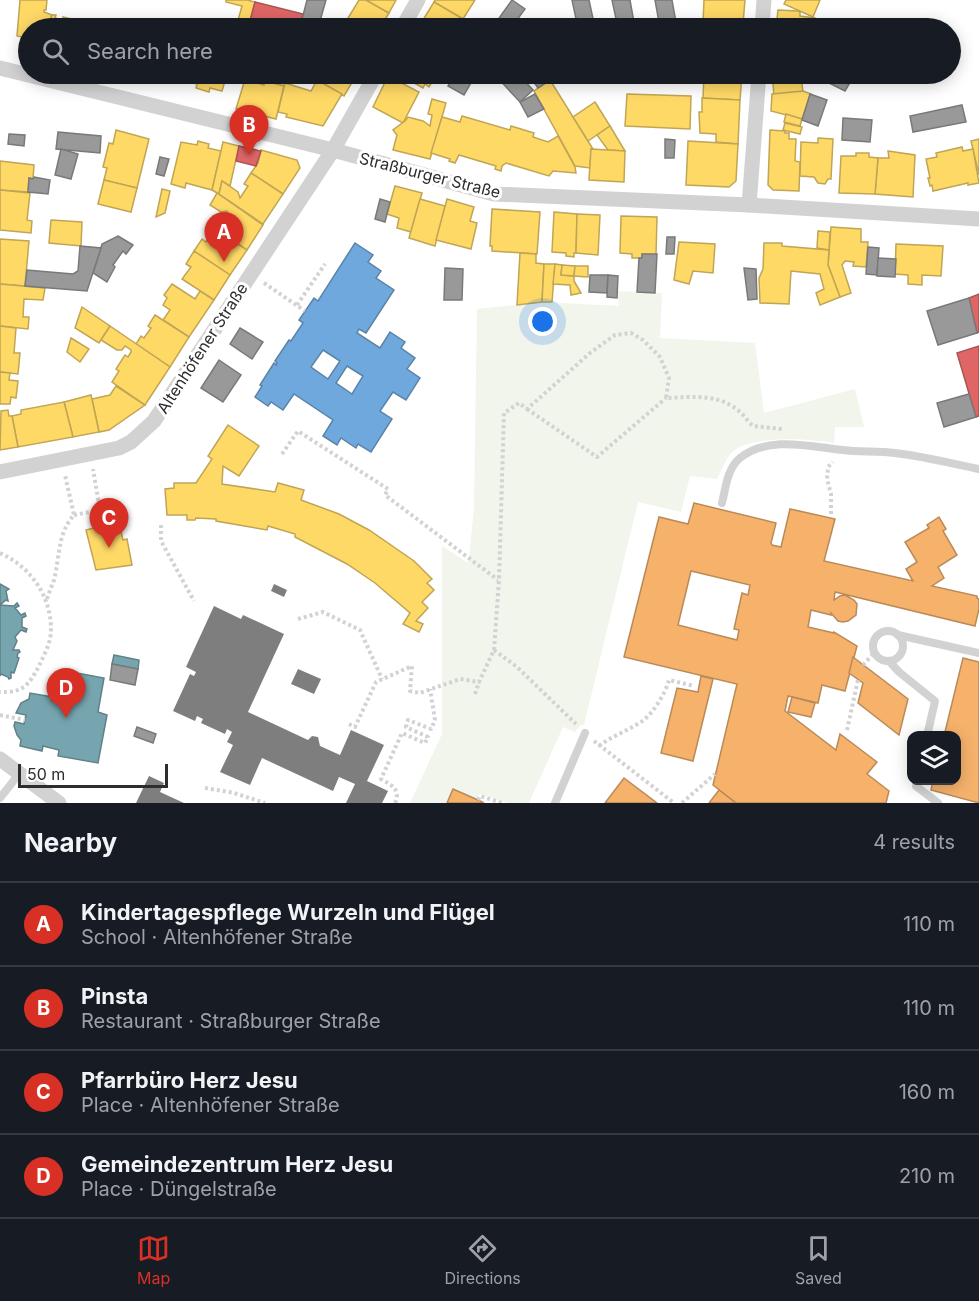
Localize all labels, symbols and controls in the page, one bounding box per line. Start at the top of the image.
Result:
search box [18,18,961,84]
icon: search [39,35,72,68]
text: Search here [87,38,213,64]
pin: B [230,106,268,155]
street label: Straßburger Straße [357,148,503,202]
pin: A [204,212,244,262]
street label: Altenhöfener Straße [152,279,252,417]
your location [528,307,557,336]
pin: C [90,498,128,548]
pin: D [46,668,86,718]
map controls [907,731,961,785]
button: layers [907,731,961,785]
scale bar [18,761,168,788]
text: 50 m [27,764,65,784]
text: Nearby [24,827,117,858]
text: 4 results [873,830,955,854]
text: Kindertagespflege Wurzeln und Flügel [81,899,495,925]
text: A [36,912,51,936]
text: 110 m [903,912,955,936]
text: School · Altenhöfener Straße [81,925,353,949]
text: Pinsta [81,983,148,1009]
text: B [37,996,50,1020]
text: 110 m [903,996,955,1020]
text: Restaurant · Straßburger Straße [81,1009,381,1033]
text: Pfarrbüro Herz Jesu [81,1067,298,1093]
text: C [36,1080,51,1104]
text: 160 m [899,1080,955,1104]
text: Place · Altenhöfener Straße [81,1093,340,1117]
text: Gemeindezentrum Herz Jesu [81,1151,393,1177]
text: D [36,1164,51,1188]
text: 210 m [899,1164,955,1188]
text: Place · Düngelstraße [81,1177,277,1201]
tab: Map [137,1232,170,1288]
tab: Directions [445,1232,521,1288]
tab: Saved [795,1232,842,1288]

